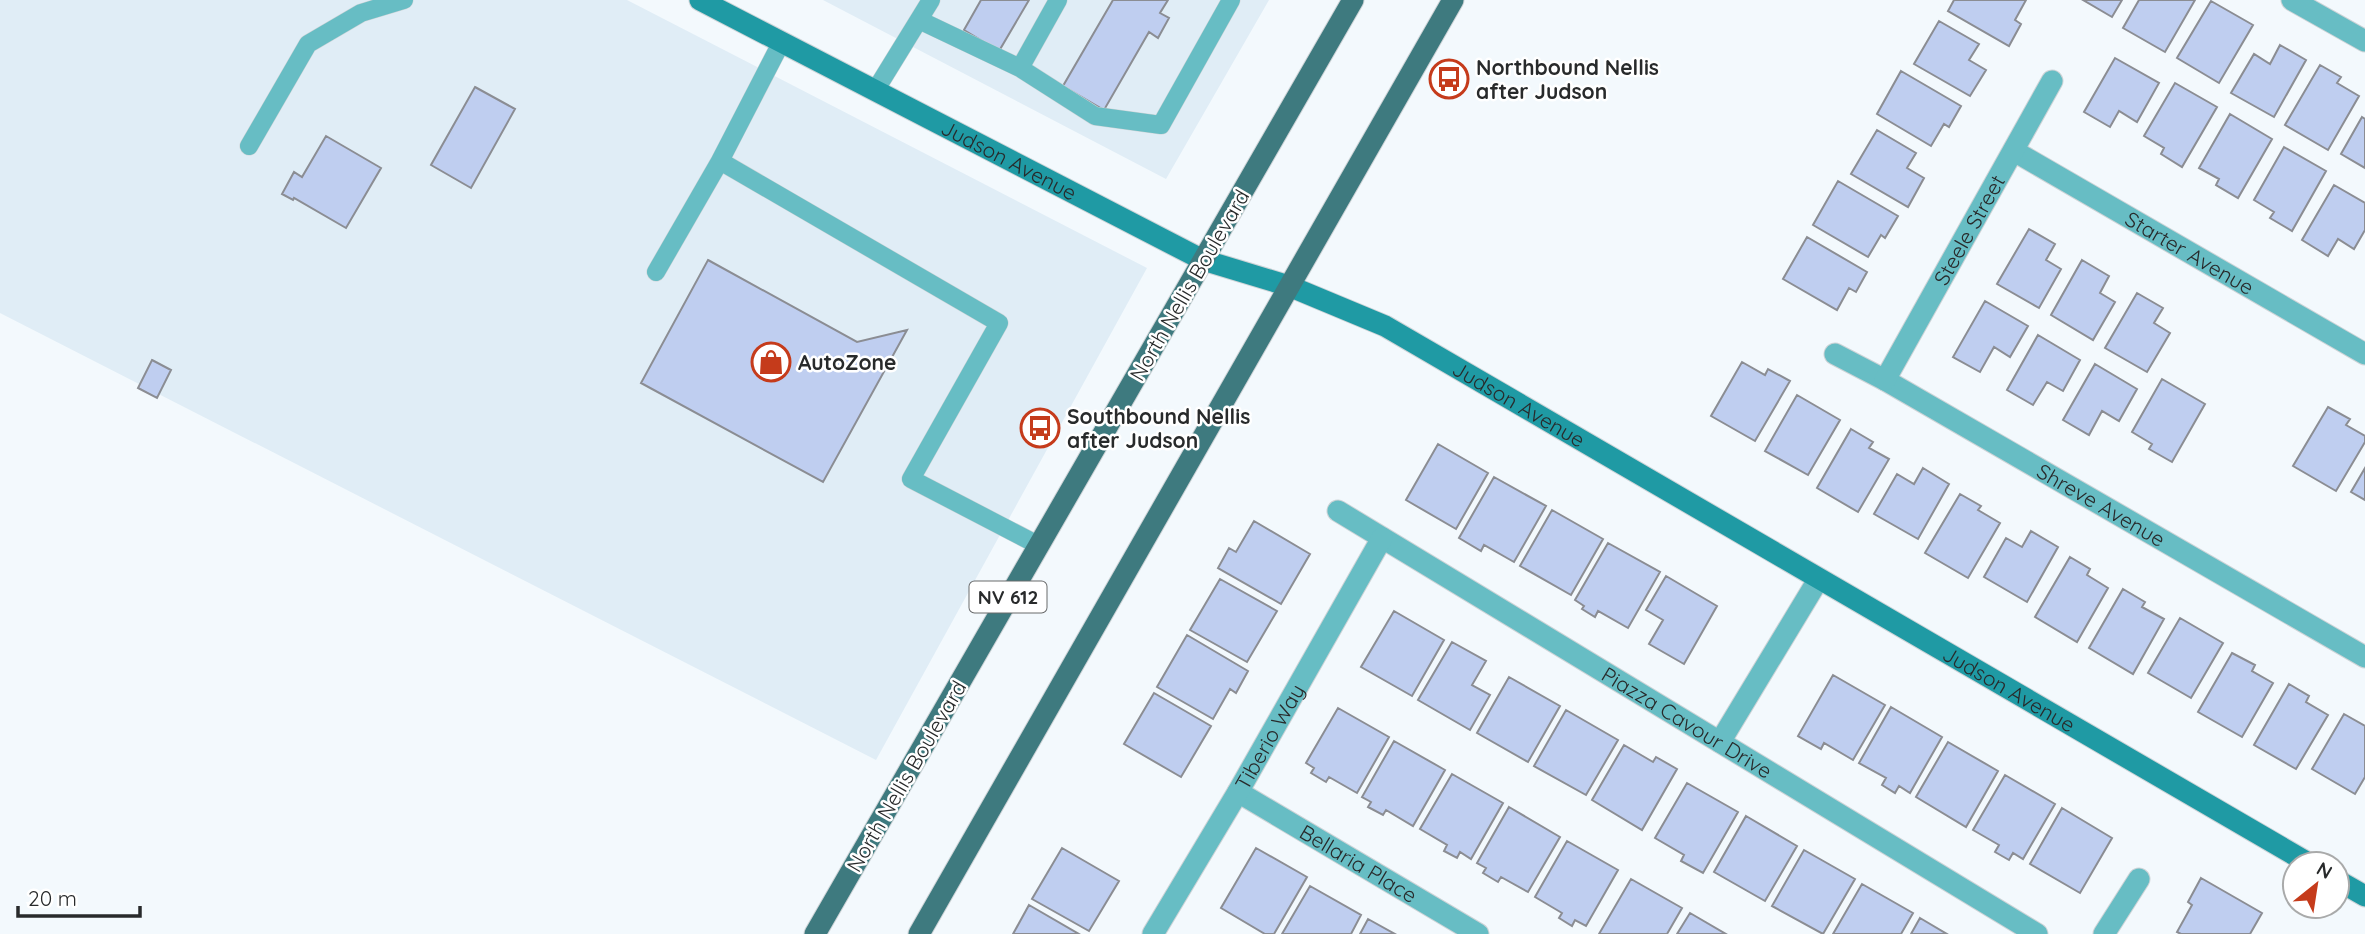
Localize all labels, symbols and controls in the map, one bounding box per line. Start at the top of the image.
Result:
place label: Northbound Nellis after Judson [1476,54,1659,104]
bus stop icon: Northbound Nellis after Judson [1428,58,1470,100]
street label: Judson Avenue [937,114,1081,206]
street label: Steele Street [1928,170,2010,290]
street label: North Nellis Boulevard [1124,185,1254,385]
street label: Starter Avenue [2121,205,2259,300]
shop icon: AutoZone [750,341,792,383]
place label: AutoZone [798,349,896,375]
street label: Judson Avenue [1448,355,1590,453]
place label: Southbound Nellis after Judson [1067,403,1250,453]
bus stop icon: Southbound Nellis after Judson [1019,407,1061,449]
street label: Shreve Avenue [2033,458,2170,552]
road number: NV 612 [970,582,1046,612]
street label: Judson Avenue [1938,640,2080,738]
street label: Piazza Cavour Drive [1597,661,1777,784]
street label: North Nellis Boulevard [841,676,971,876]
street label: Tiberio Way [1229,679,1310,794]
street label: Bellaria Place [1295,819,1422,908]
north arrow [2281,850,2351,920]
text: N [2312,856,2337,884]
scale bar [18,874,140,918]
text: 20 m [28,885,77,911]

